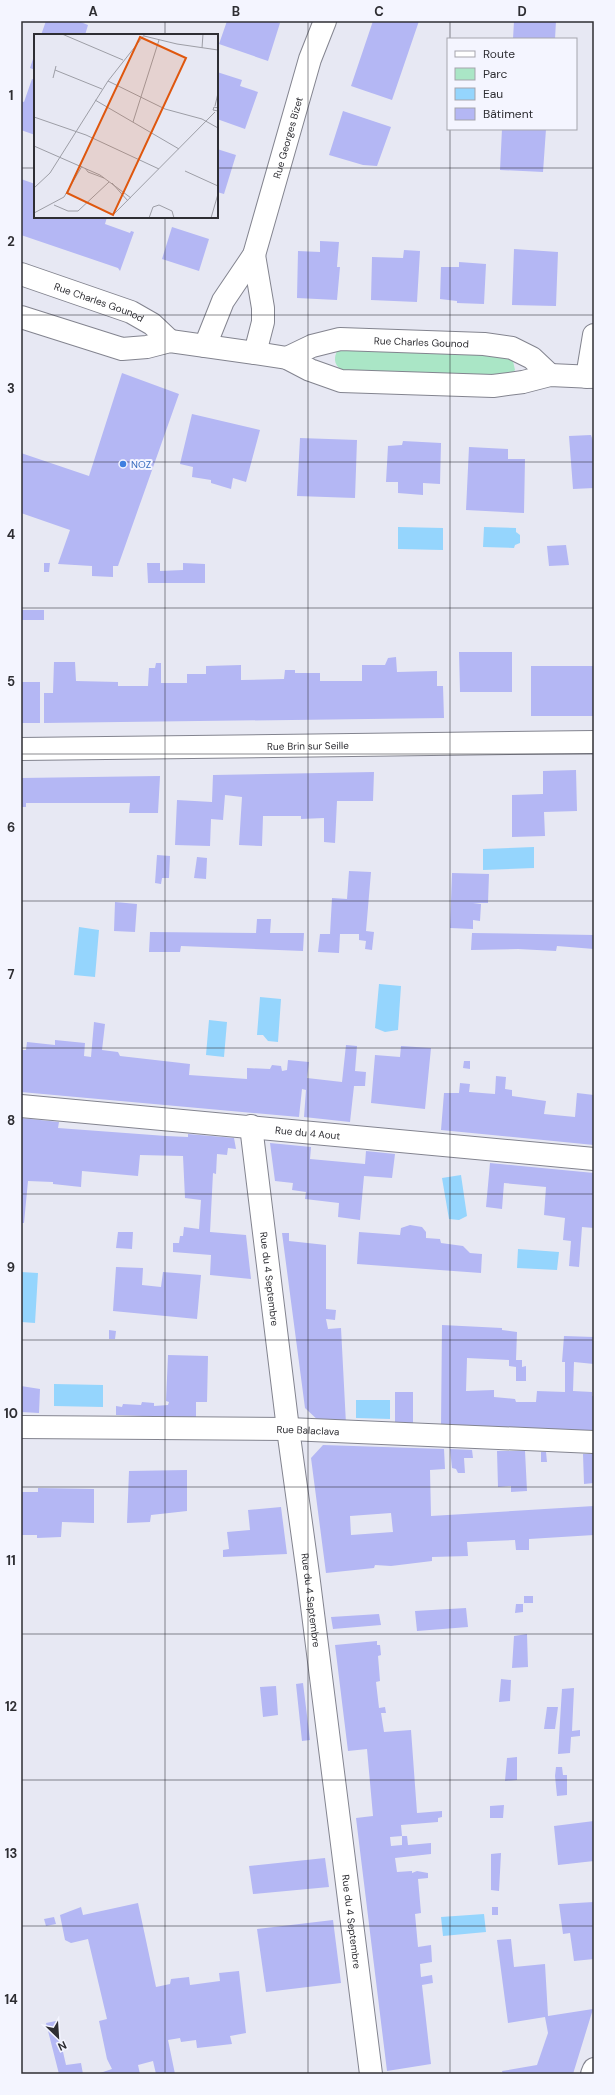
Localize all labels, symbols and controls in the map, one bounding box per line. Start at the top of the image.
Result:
text: A [88,3,98,20]
text: B [232,3,240,20]
text: C [374,3,384,20]
text: D [517,3,527,20]
inset map [34,34,218,218]
legend [447,38,577,130]
text: Route [483,46,515,62]
text: Parc [483,66,507,82]
text: Eau [483,86,503,102]
text: 1 [9,87,13,104]
street label: Rue Georges Bizet [270,95,305,180]
text: Bâtiment [483,106,534,122]
text: 2 [7,233,15,250]
street label: Rue Charles Gounod [52,279,146,325]
street label: Rue Charles Gounod [374,334,469,350]
text: 3 [7,380,15,397]
place label: NOZ [131,458,151,471]
marker: NOZ [118,459,128,469]
text: 4 [7,526,15,543]
text: 5 [7,673,15,690]
street label: Rue Brin sur Seille [267,738,349,752]
text: 6 [7,819,15,836]
text: 7 [8,966,15,983]
text: 8 [7,1112,15,1129]
street label: Rue du 4 Aout [275,1123,341,1142]
street label: Rue du 4 Septembre [257,1231,282,1327]
text: 9 [7,1259,15,1276]
text: 10 [4,1405,18,1422]
street label: Rue Balaclava [276,1422,340,1438]
text: 11 [6,1552,16,1569]
street label: Rue du 4 Septembre [299,1552,324,1648]
text: 12 [5,1698,17,1715]
text: 13 [5,1845,17,1862]
street label: Rue du 4 Septembre [339,1874,364,1970]
text: 14 [4,1991,18,2008]
north arrow [38,2017,78,2057]
text: N [56,2038,69,2054]

